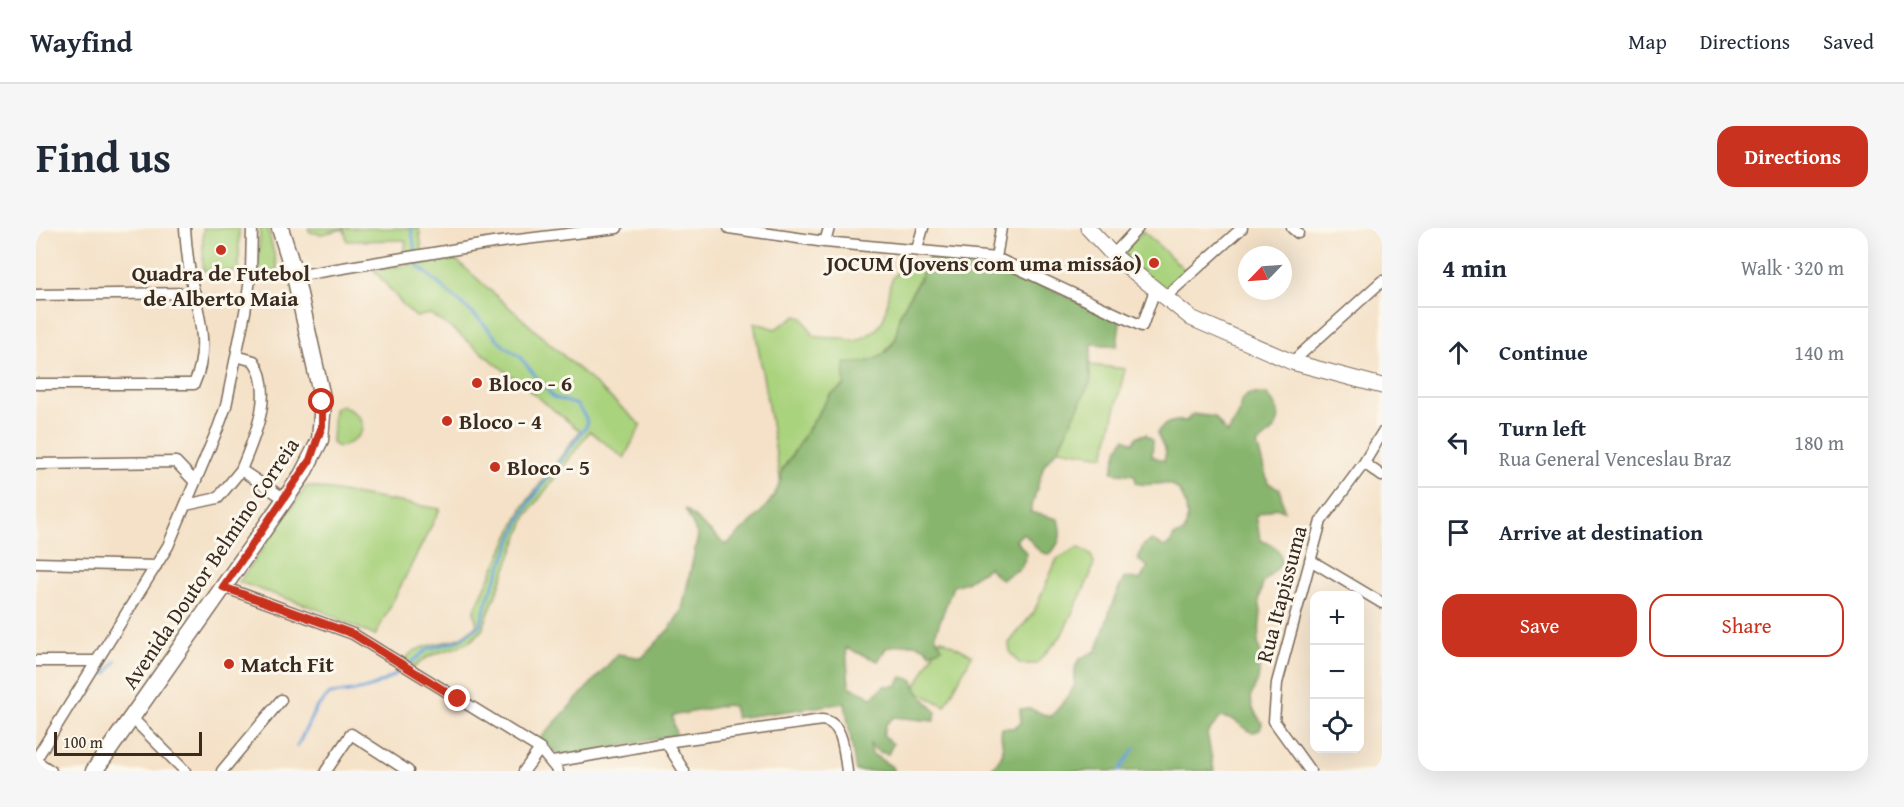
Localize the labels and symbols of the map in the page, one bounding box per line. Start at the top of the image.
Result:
marker: Quadra de Futebol de Alberto Maia [214,243,228,257]
north arrow [1238,246,1292,300]
place label: JOCUM (Jovens com uma missão) [822,247,1142,279]
marker: JOCUM (Jovens com uma missão) [1147,256,1161,270]
place label: Quadra de Futebol de Alberto Maia [132,257,310,314]
place label: Bloco - 6 [489,367,572,399]
marker: Bloco - 6 [470,376,484,390]
route start [308,388,334,414]
place label: Bloco - 4 [459,405,542,437]
marker: Bloco - 4 [440,414,454,428]
street label: Avenida Doutor Belmino Correia [114,430,307,695]
place label: Bloco - 5 [507,451,590,483]
marker: Bloco - 5 [488,460,502,474]
street label: Rua Itapissuma [1247,521,1315,666]
place label: Match Fit [241,648,334,680]
marker: Match Fit [222,657,236,671]
route end [444,685,470,711]
scale bar [54,729,202,756]

